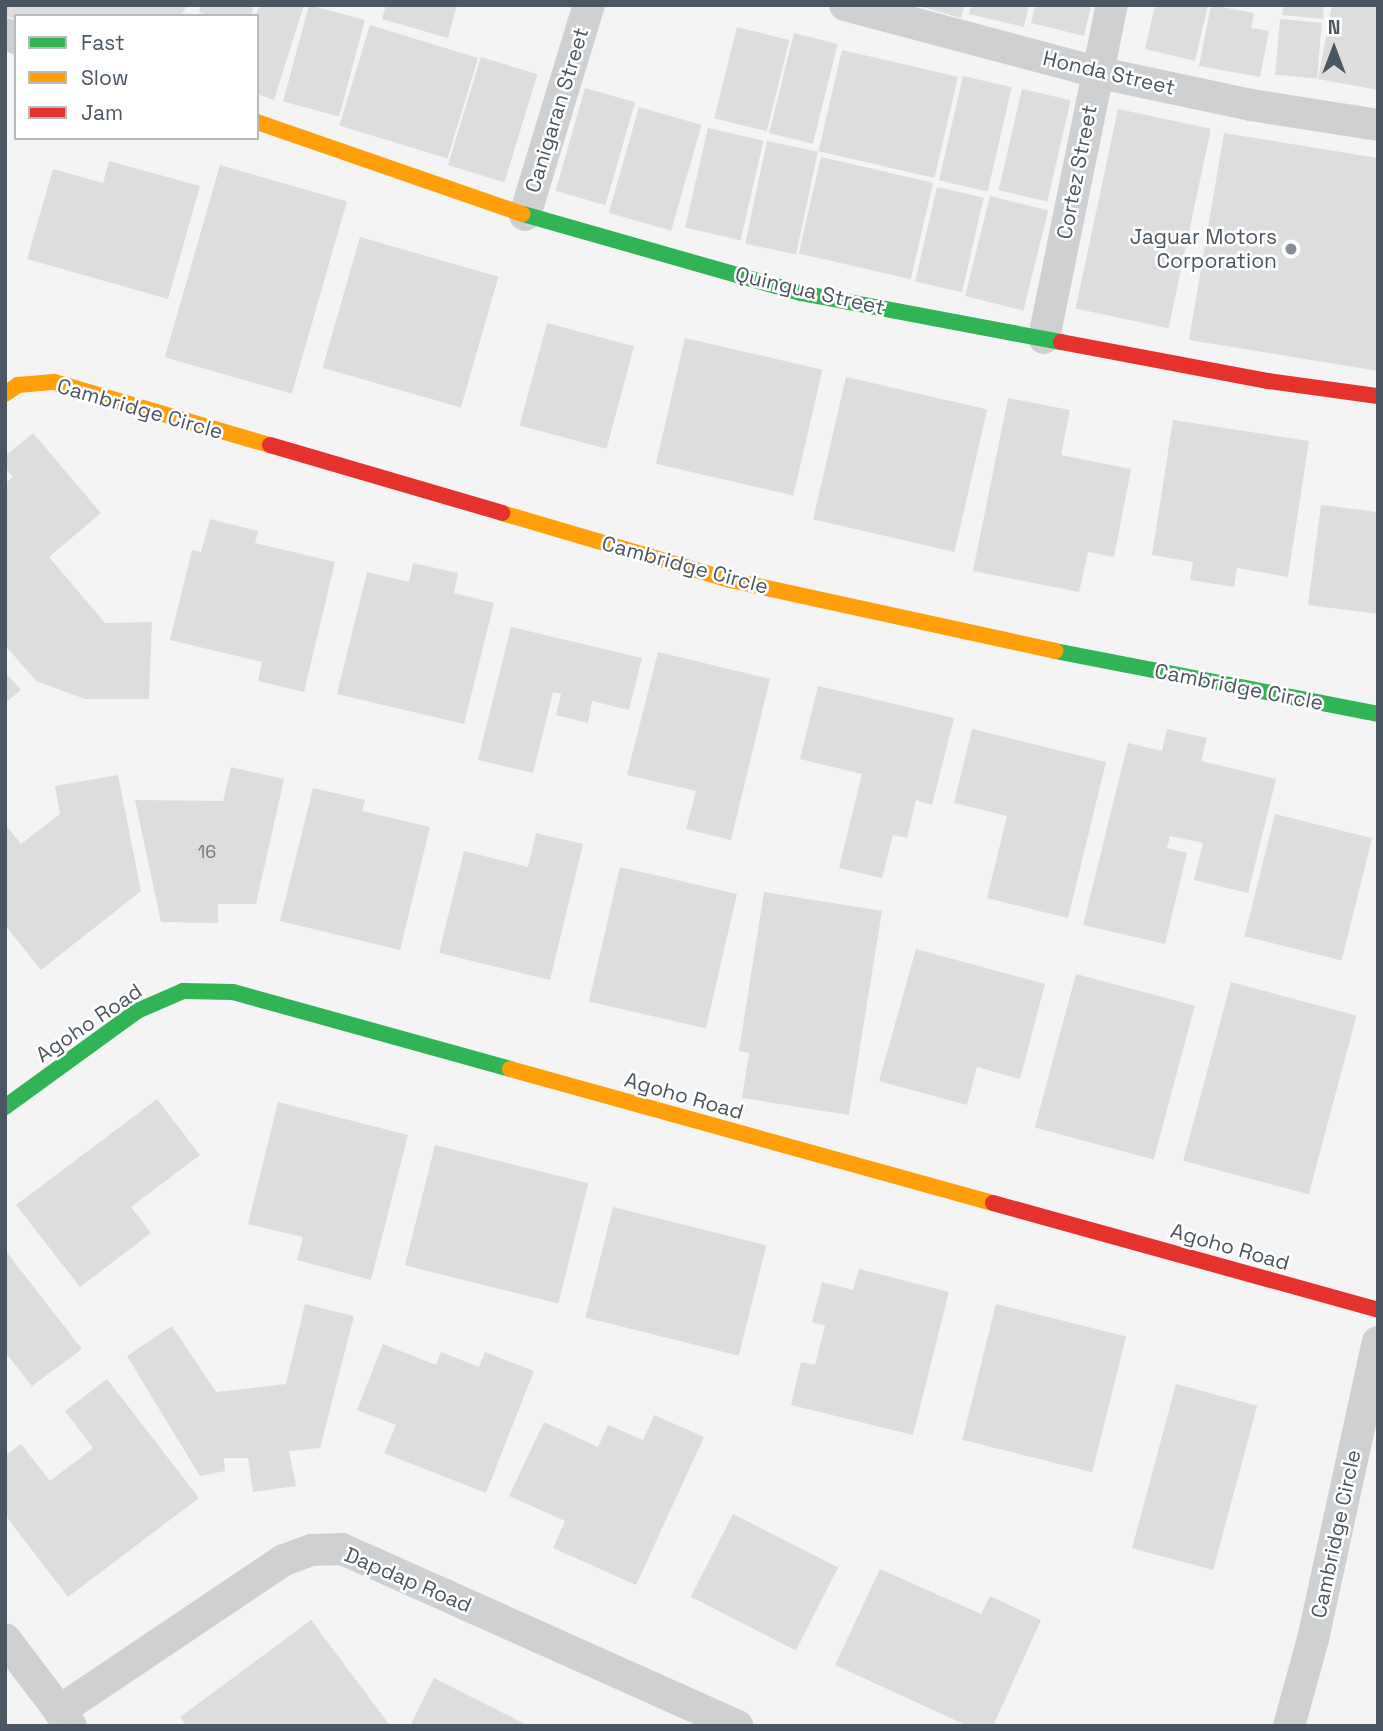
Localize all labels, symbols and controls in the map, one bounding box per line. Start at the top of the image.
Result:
legend [14,14,259,140]
north arrow [1299,14,1369,84]
text: N [1328,15,1340,40]
street label: Canigaran Street [520,24,594,196]
text: Fast [81,29,125,56]
street label: Honda Street [1040,46,1178,100]
text: Slow [81,64,129,91]
text: Jam [81,99,123,126]
street label: Cortez Street [1052,103,1102,241]
place label: Jaguar Motors Corporation [1130,224,1277,274]
marker: Jaguar Motors Corporation [1283,241,1299,257]
street label: Quingua Street [733,262,887,320]
street label: Cambridge Circle [54,373,226,445]
street label: Cambridge Circle [599,531,771,599]
street label: Cambridge Circle [1153,658,1325,716]
house number: 16 [198,841,216,863]
street label: Agoho Road [31,978,147,1068]
street label: Agoho Road [622,1067,746,1125]
street label: Agoho Road [1168,1218,1292,1276]
street label: Cambridge Circle [1306,1448,1366,1620]
street label: Dapdap Road [341,1542,475,1618]

